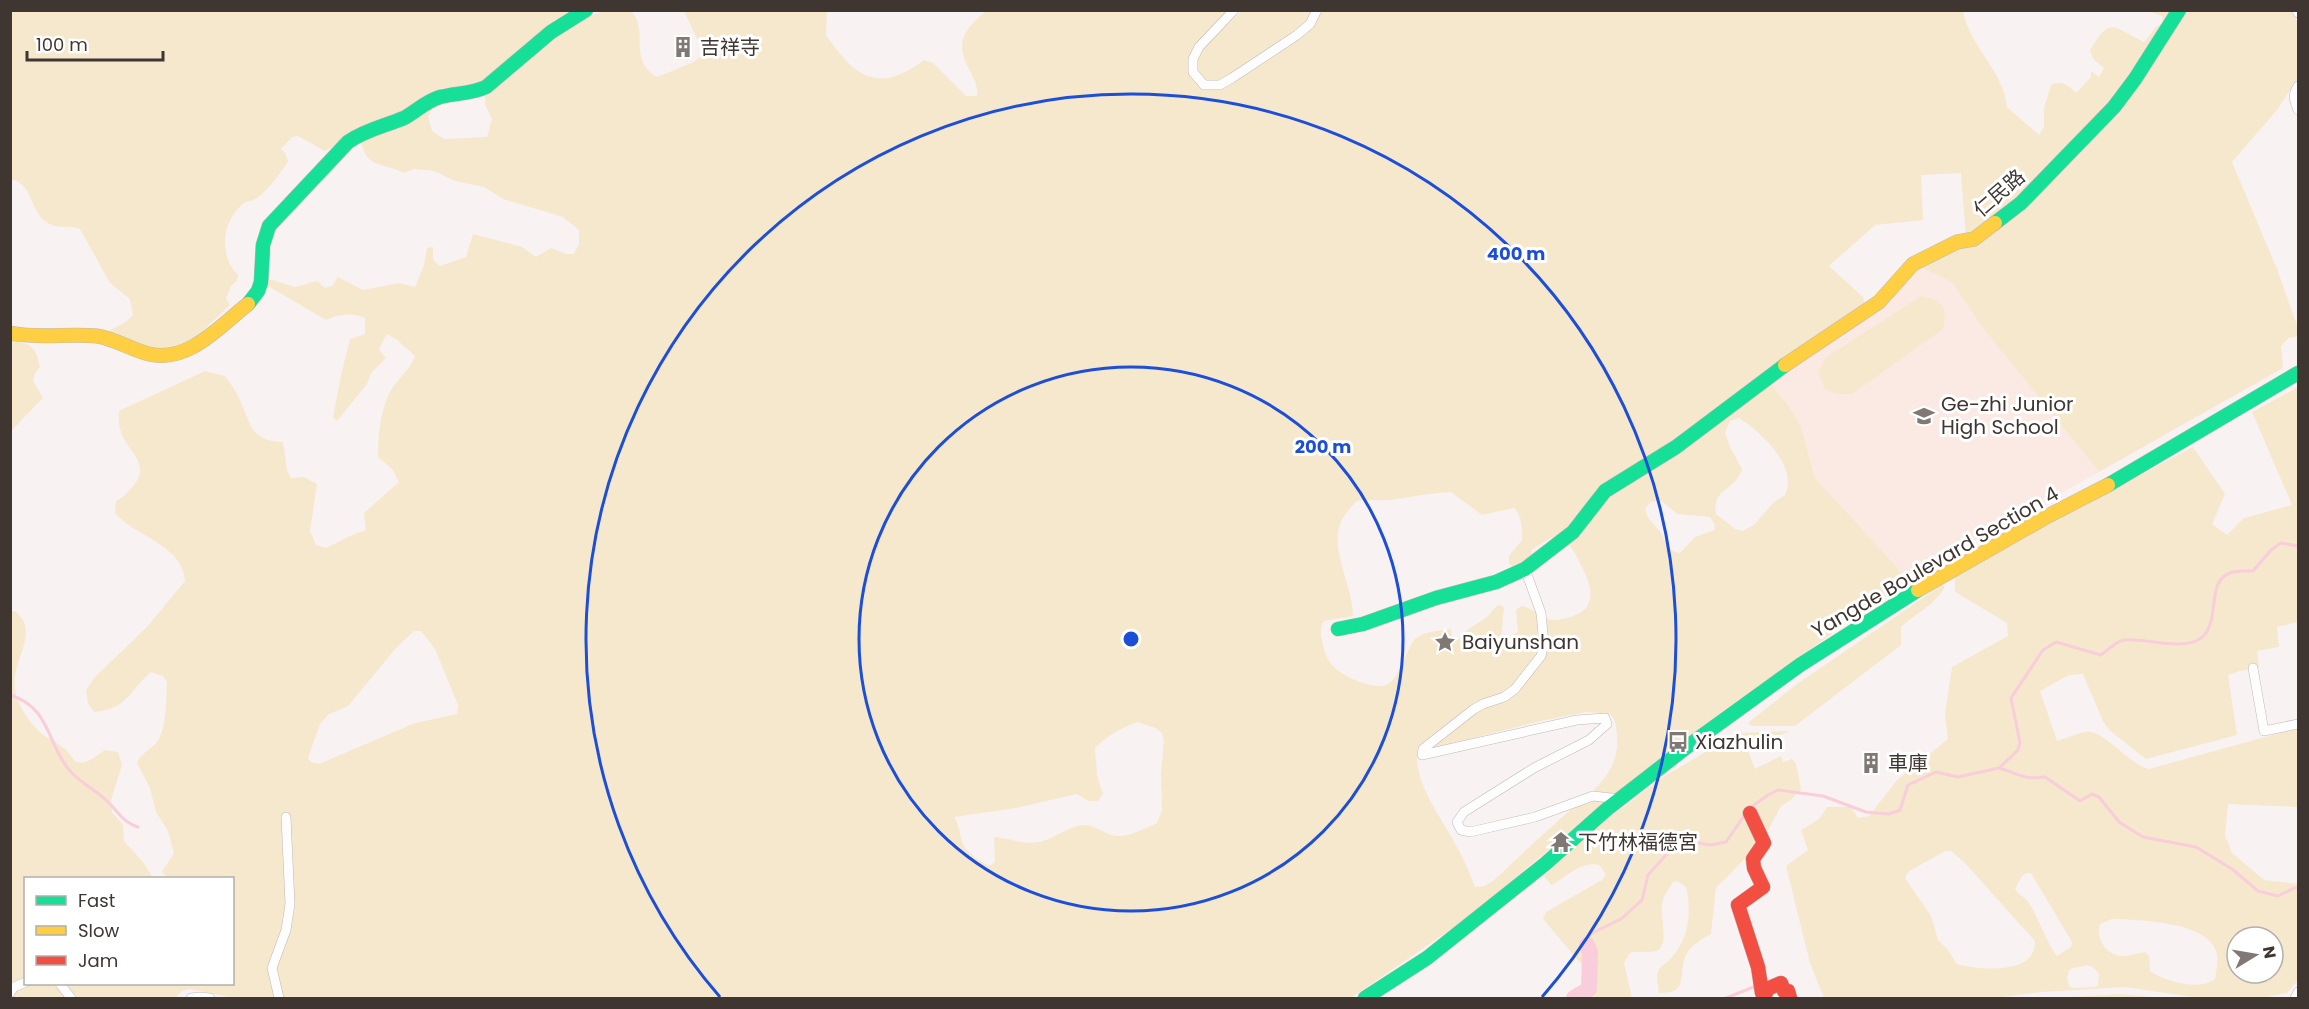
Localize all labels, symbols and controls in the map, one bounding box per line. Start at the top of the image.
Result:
scale bar [27,24,164,62]
text: 100 m [36,32,88,57]
place label: 吉祥寺 [700,33,760,61]
building icon: 吉祥寺 [671,35,695,59]
street label: 仁民路 [1967,163,2031,223]
text: 400 m [1487,241,1545,266]
place label: Ge-zhi Junior High School [1941,390,2074,441]
school or university icon: Ge-zhi Junior High School [1912,404,1936,428]
text: 200 m [1295,434,1351,459]
street label: Yangde Boulevard Section 4 [1806,480,2064,644]
place label: Baiyunshan [1462,628,1579,656]
centre of rings [1121,629,1141,649]
place icon: Baiyunshan [1433,630,1457,654]
place label: Xiazhulin [1695,728,1783,756]
bus stop icon: Xiazhulin [1666,730,1690,754]
place label: 車庫 [1888,749,1928,777]
building icon: 車庫 [1859,751,1883,775]
place label: 下竹林福德宮 [1578,828,1698,856]
temple icon: 下竹林福德宮 [1549,830,1573,854]
legend [24,877,234,985]
text: Fast [78,888,115,913]
text: Slow [78,918,120,943]
north arrow [2225,925,2285,985]
text: N [2257,944,2282,960]
text: Jam [78,948,118,973]

